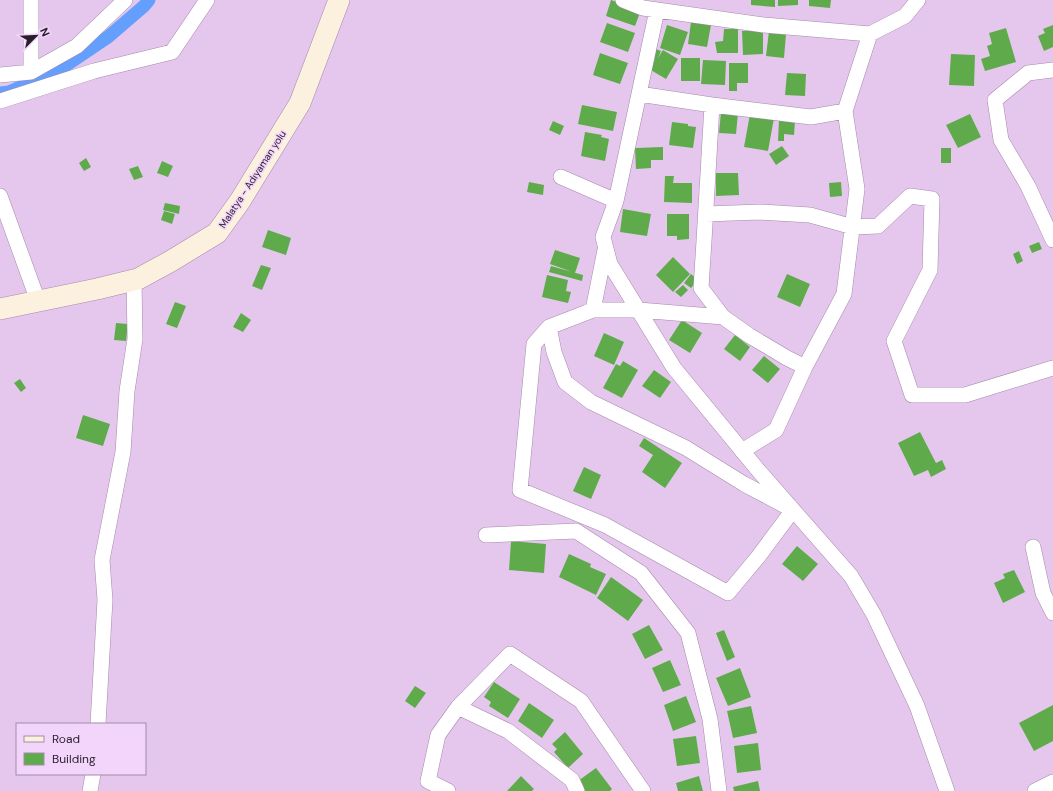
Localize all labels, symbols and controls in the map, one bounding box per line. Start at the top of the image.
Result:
north arrow [16,16,56,56]
text: N [37,25,53,38]
street label: Malatya - Adıyaman yolu [216,128,289,231]
legend [16,723,146,775]
text: Road [52,731,80,747]
text: Building [52,751,96,767]

